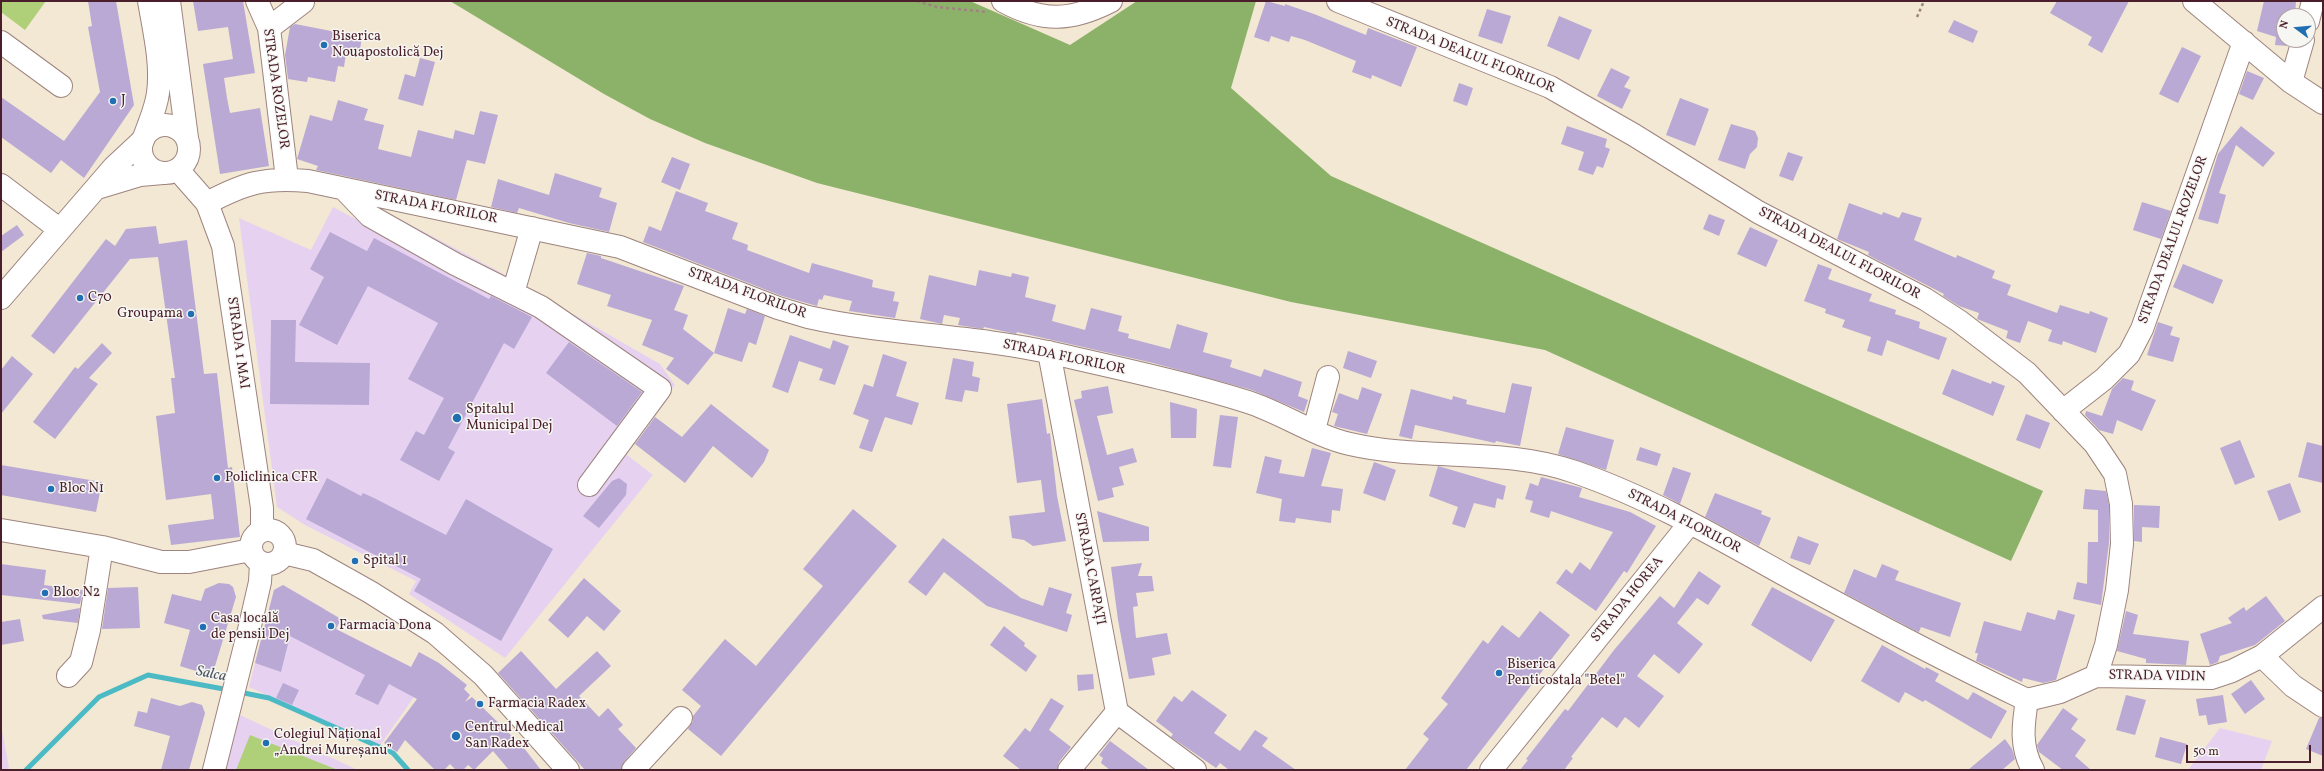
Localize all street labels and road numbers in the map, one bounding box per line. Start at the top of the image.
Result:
street label: STRADA DEALUL FLORILOR [1383,14,1557,98]
street label: STRADA ROZELOR [258,28,292,150]
street label: STRADA DEALUL ROZELOR [2136,153,2212,327]
street label: STRADA FLORILOR [373,188,499,228]
street label: STRADA DEALUL FLORILOR [1755,204,1923,304]
street label: STRADA FLORILOR [685,265,809,323]
street label: STRADA 1 MAI [222,296,252,390]
street label: STRADA FLORILOR [1001,337,1127,379]
street label: STRADA FLORILOR [1624,486,1744,558]
street label: STRADA CARPAȚI [1070,511,1108,627]
street label: STRADA HOREA [1588,554,1668,646]
street label: STRADA VIDIN [2108,668,2206,686]

